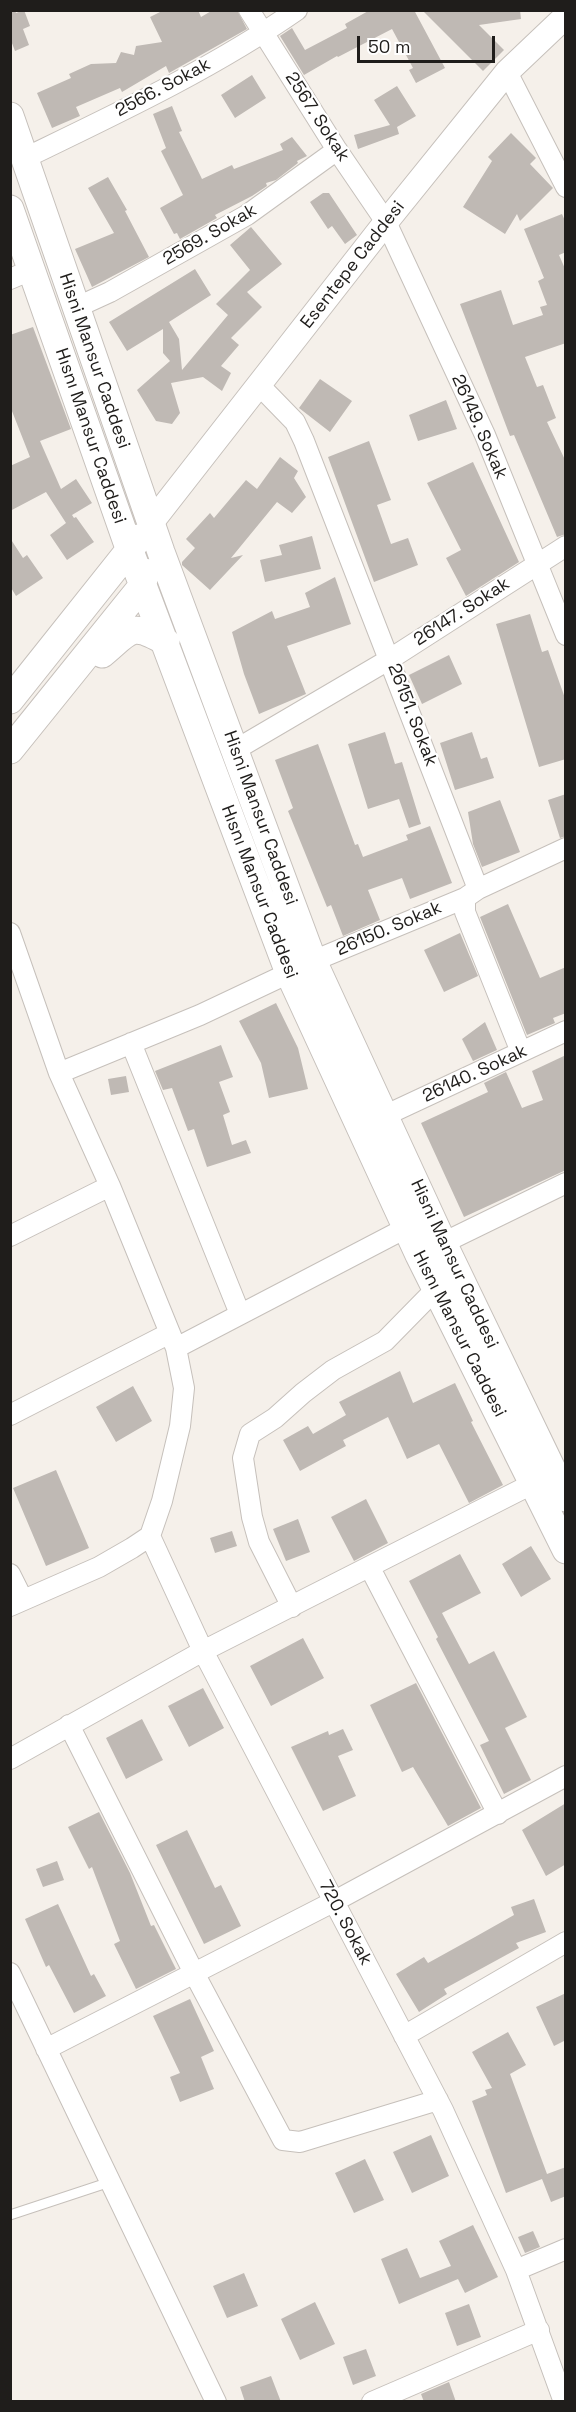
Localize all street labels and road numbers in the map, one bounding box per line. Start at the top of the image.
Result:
street label: 2566. Sokak [112,54,214,122]
street label: 2567. Sokak [280,68,354,166]
street label: Esentepe Caddesi [296,197,410,333]
street label: 2569. Sokak [159,200,261,270]
street label: Hisni Mansur Caddesi [54,270,134,452]
street label: Hısnı Mansur Caddesi [50,345,130,527]
street label: 26149. Sokak [446,371,512,483]
street label: 26147. Sokak [410,573,514,651]
street label: 26151. Sokak [383,661,441,769]
street label: Hisni Mansur Caddesi [218,728,302,908]
street label: Hısnı Mansur Caddesi [216,802,302,982]
street label: 26150. Sokak [333,897,445,961]
street label: 26140. Sokak [419,1040,531,1108]
street label: Hisni Mansur Caddesi [405,1176,503,1352]
street label: Hısnı Mansur Caddesi [408,1247,510,1421]
street label: 720. Sokak [314,1877,376,1969]

